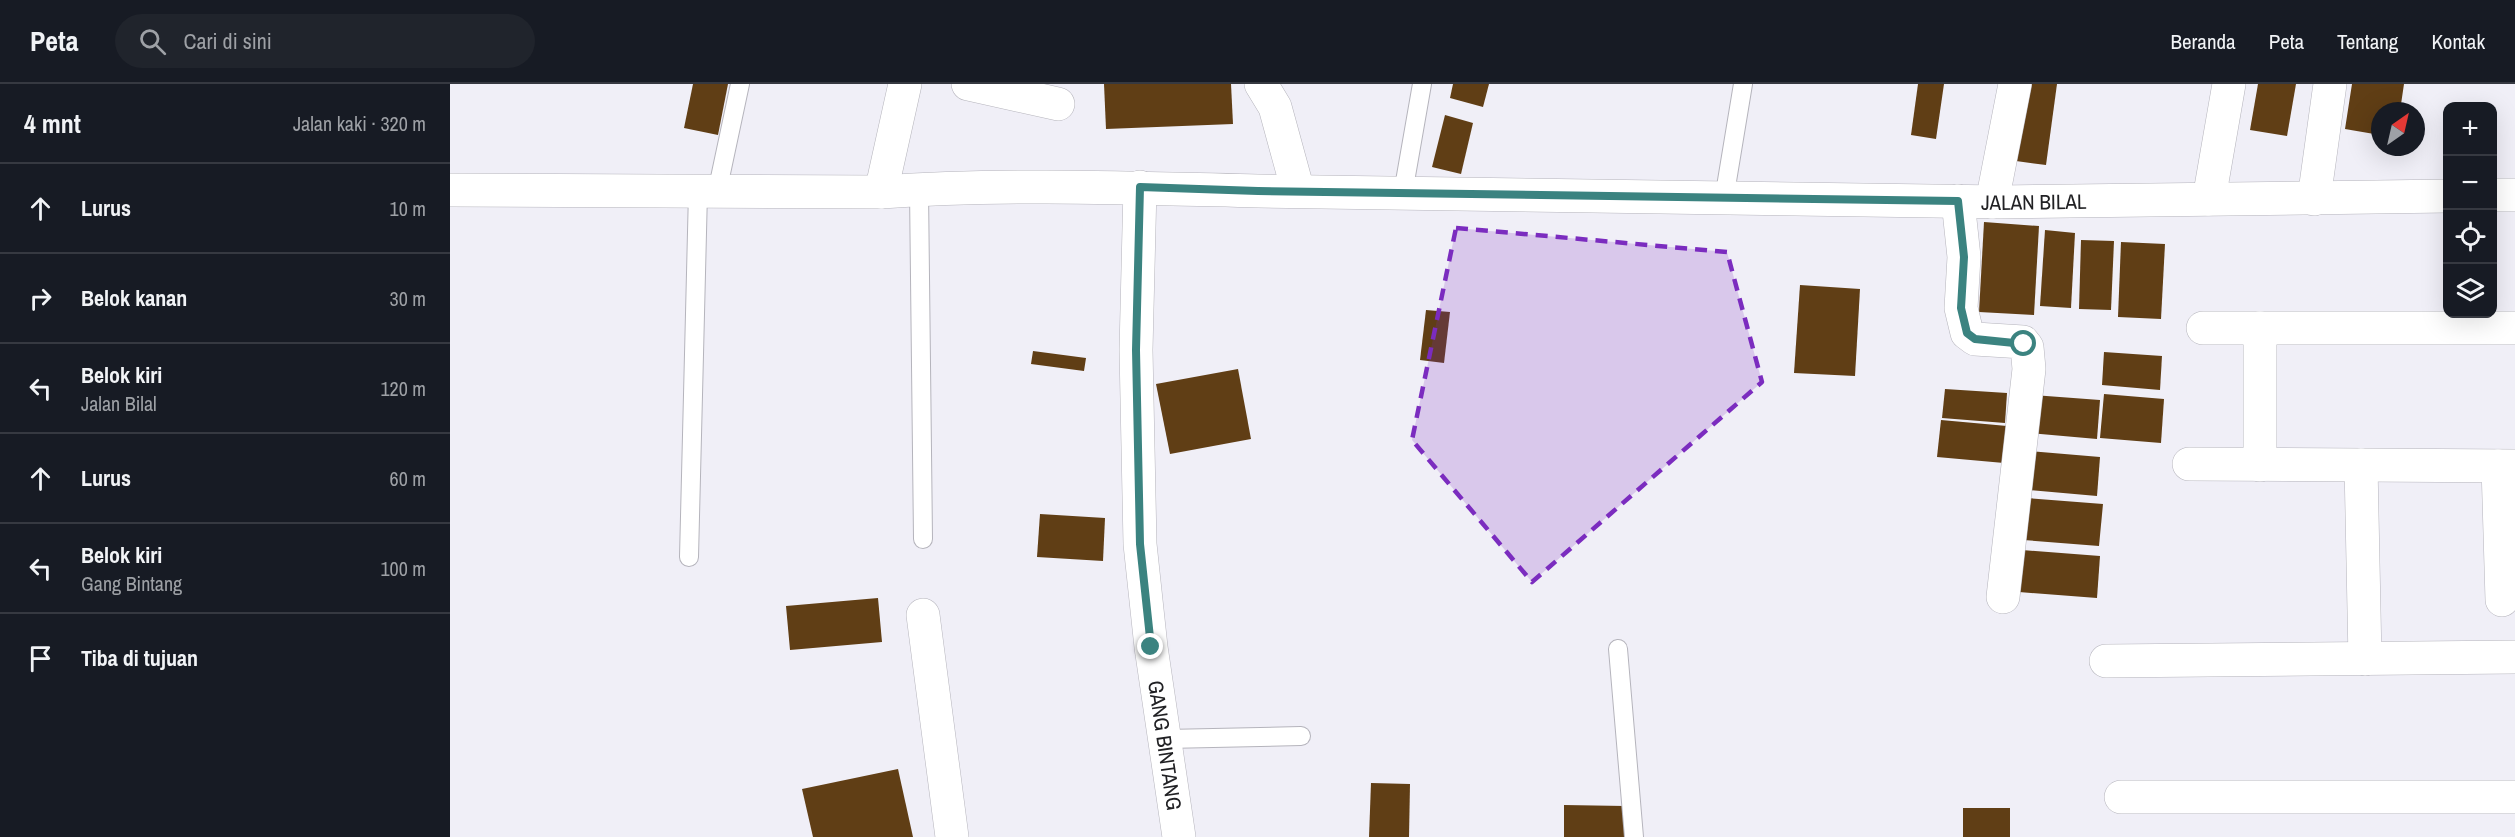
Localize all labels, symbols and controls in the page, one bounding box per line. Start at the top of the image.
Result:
search box [115,14,535,68]
text: Peta [30,22,79,60]
icon: search [136,25,169,58]
text: Cari di sini [184,26,272,56]
text: Beranda [2171,27,2236,56]
text: Peta [2269,27,2304,56]
text: Tentang [2337,27,2398,56]
text: Kontak [2431,27,2485,56]
north arrow [2371,102,2425,156]
map controls [2443,102,2497,318]
button: + [2443,102,2497,156]
text: 4 mnt [24,106,81,141]
text: Jalan kaki · 320 m [293,110,426,137]
button: − [2443,156,2497,210]
street label: JALAN BILAL [1981,186,2087,217]
icon: ahead [24,192,57,225]
text: Lurus [81,193,131,223]
text: 10 m [390,195,426,222]
button: locate [2443,210,2497,264]
button: layers [2443,264,2497,318]
icon: right [24,282,57,315]
text: Belok kanan [81,283,187,313]
text: 30 m [390,285,426,312]
route start [2010,330,2036,356]
text: Belok kiri [81,360,162,390]
icon: left [24,372,57,405]
text: 120 m [380,375,426,402]
text: Jalan Bilal [81,390,157,417]
icon: ahead [24,462,57,495]
text: Lurus [81,463,131,493]
text: 60 m [390,465,426,492]
text: Belok kiri [81,540,162,570]
icon: left [24,552,57,585]
text: 100 m [380,555,426,582]
text: Gang Bintang [81,570,182,597]
route end [1137,633,1163,659]
icon: arrive [24,642,57,675]
text: Tiba di tujuan [81,643,198,673]
street label: GANG BINTANG [1142,678,1189,812]

